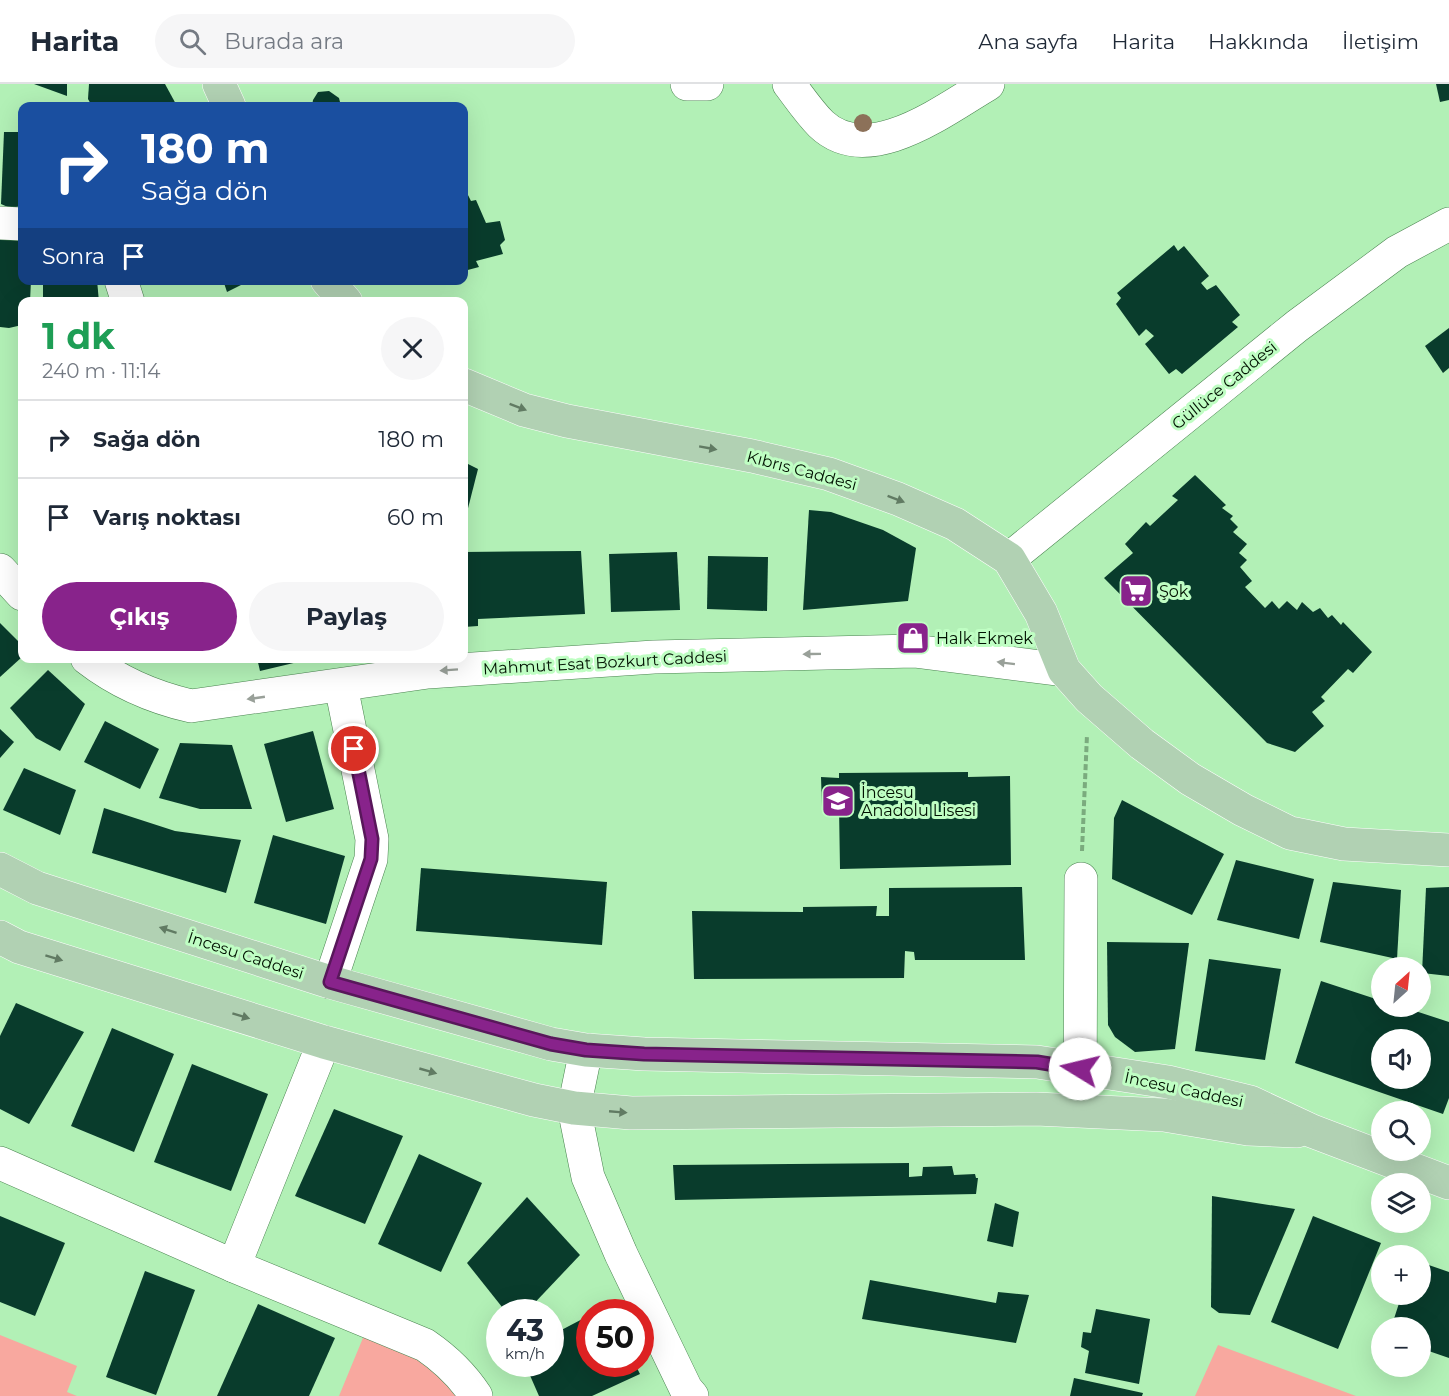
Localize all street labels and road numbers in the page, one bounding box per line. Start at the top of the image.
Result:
street label: Güllüce Caddesi [1168,337,1281,433]
street label: Kıbrıs Caddesi [745,447,859,494]
street label: Mahmut Esat Bozkurt Caddesi [483,647,727,678]
street label: İncesu Caddesi [185,928,306,983]
street label: İncesu Caddesi [1123,1068,1245,1111]

